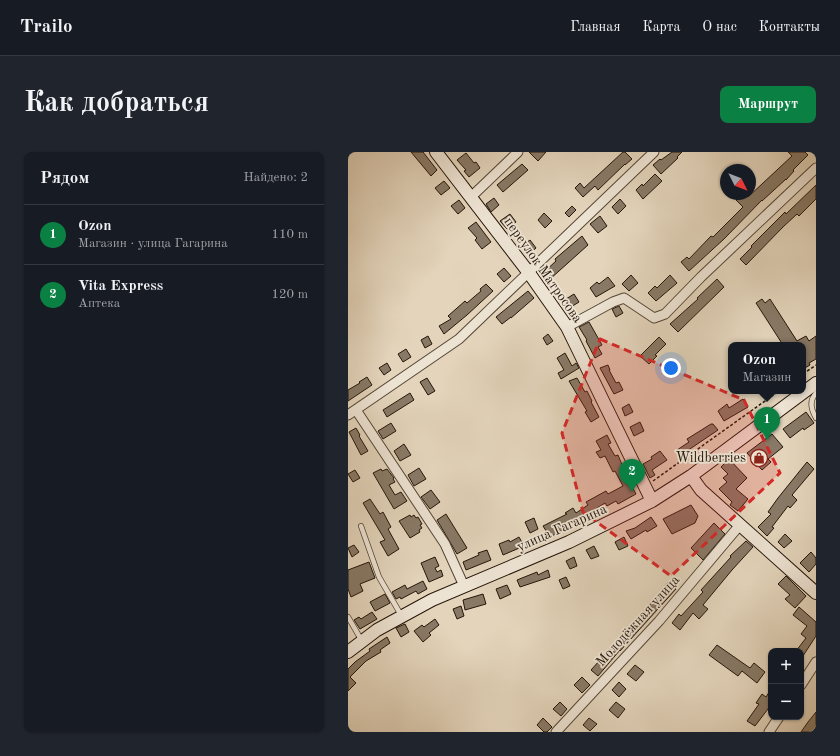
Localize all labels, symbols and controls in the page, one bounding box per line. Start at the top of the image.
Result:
text: Trailo [20,18,73,37]
text: Главная [570,20,620,34]
text: Карта [642,20,680,34]
text: О нас [702,20,737,34]
text: Контакты [759,20,820,34]
button: Маршрут [720,86,816,123]
text: Как добраться [24,90,209,118]
north arrow [720,164,756,200]
text: Рядом [40,170,89,187]
text: Найдено: 2 [244,171,308,184]
street label: переулок Матросова [501,215,585,325]
text: Ozon [78,219,111,234]
text: 1 [49,228,57,241]
text: 110 m [271,228,308,241]
text: Магазин · улица Гагарина [78,237,228,250]
text: Vita Express [78,279,163,294]
text: 2 [49,288,57,301]
text: 120 m [271,288,308,301]
text: Аптека [78,297,120,310]
popup [728,342,806,394]
text: Ozon [743,353,776,368]
your location [661,358,681,378]
text: Магазин [743,371,791,384]
pin: 1 [754,407,780,440]
shop icon: Wildberries [749,448,769,468]
place label: Wildberries [675,451,746,465]
pin: 2 [619,459,645,492]
street label: улица Гагарина [515,502,609,554]
street label: Молодёжная улица [594,573,682,669]
map controls [768,648,804,720]
button: + [768,648,804,684]
button: − [768,684,804,720]

